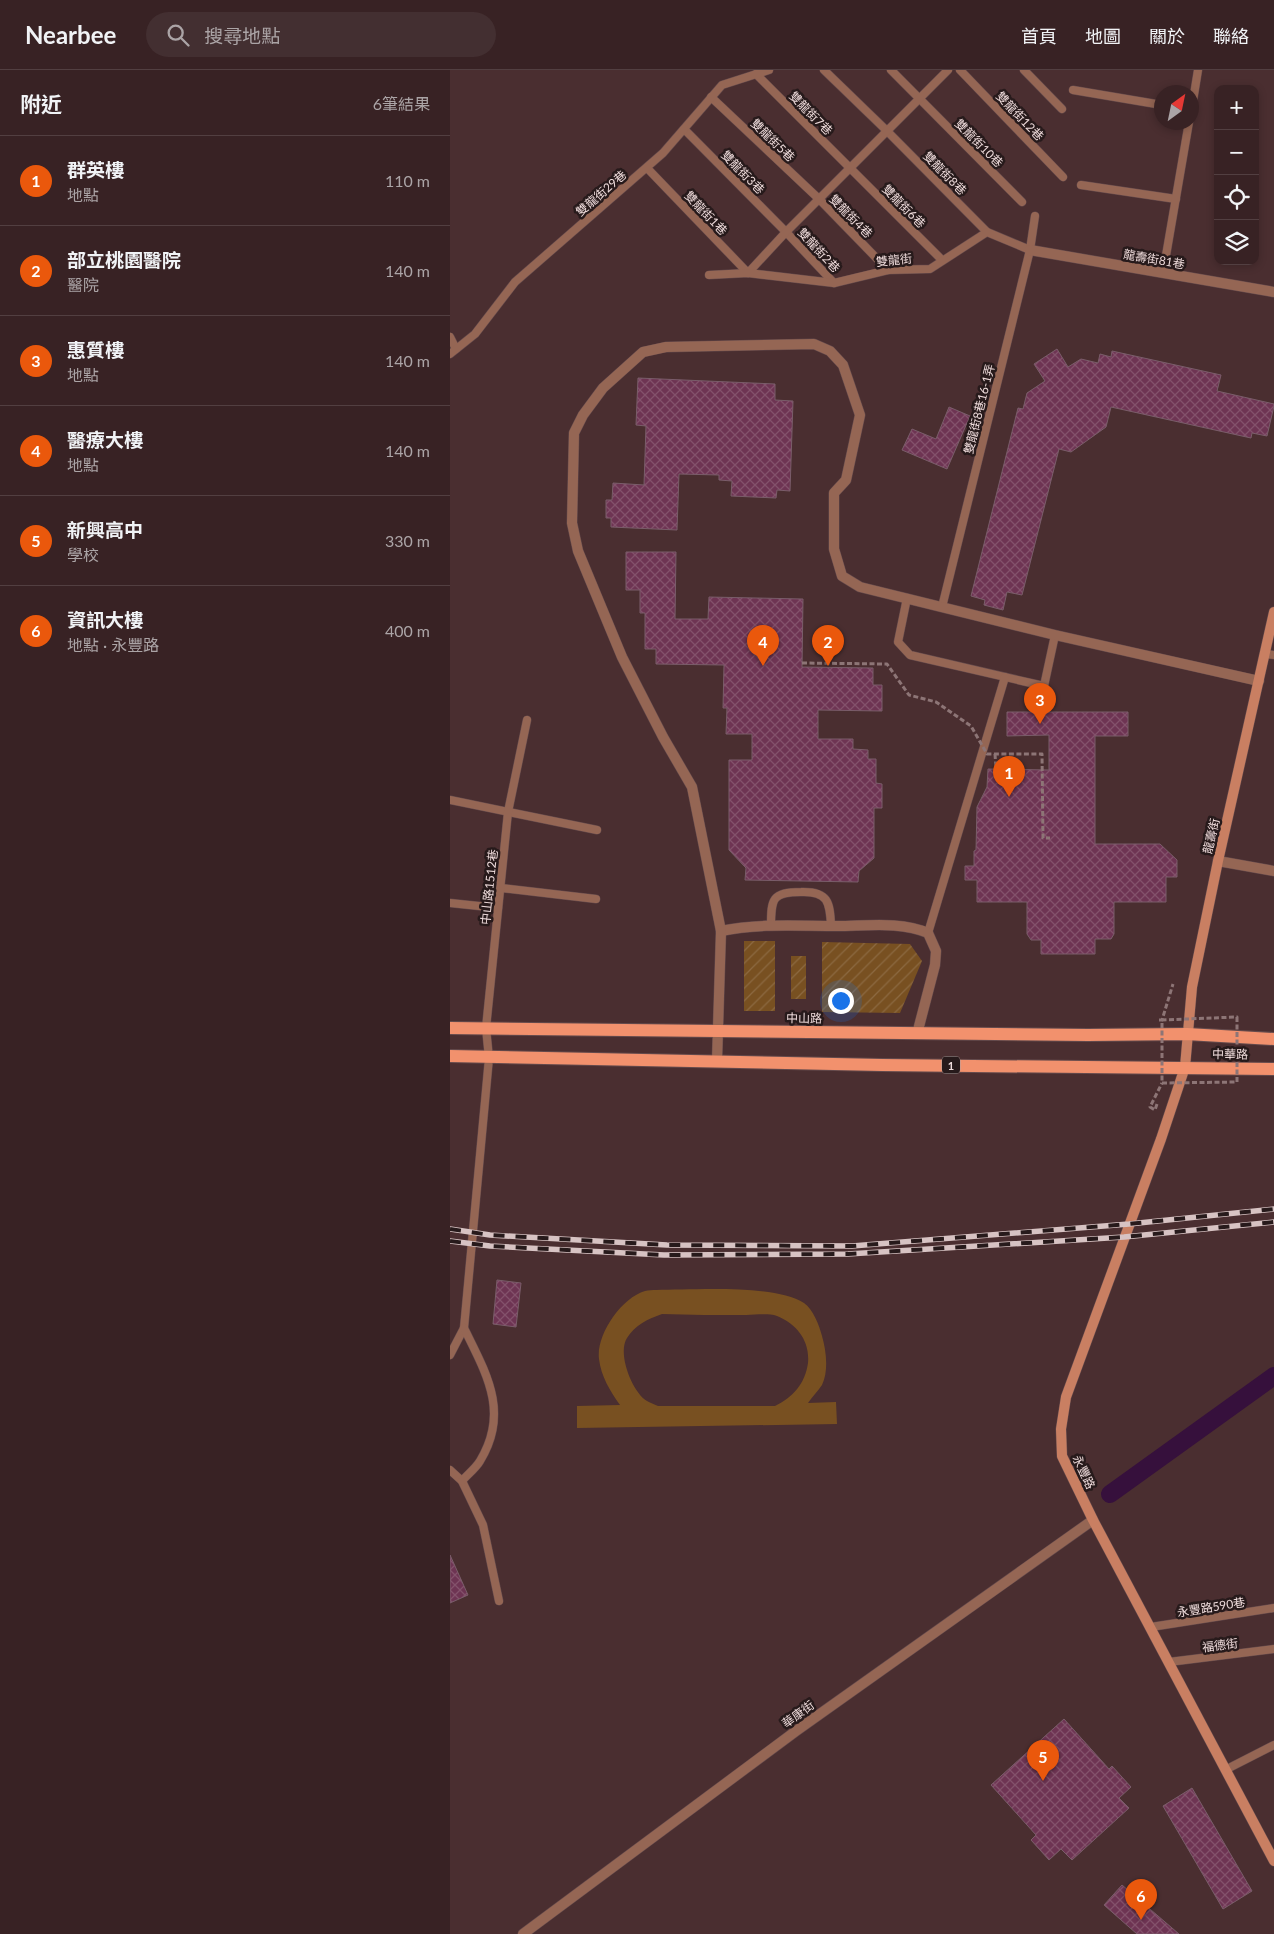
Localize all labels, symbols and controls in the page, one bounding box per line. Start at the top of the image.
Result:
search box [146,12,496,57]
text: Nearbee [25,20,116,49]
icon: search [164,21,192,49]
text: 搜尋地點 [204,24,280,47]
text: 首頁 [1021,25,1057,47]
text: 地圖 [1085,25,1121,47]
text: 關於 [1149,25,1185,47]
text: 聯絡 [1213,25,1249,47]
north arrow [1154,85,1199,130]
map controls [1214,85,1259,265]
button: + [1214,85,1259,130]
street label: 雙龍街7巷 [786,88,836,138]
street label: 雙龍街12巷 [993,89,1047,143]
text: 附近 [20,91,62,116]
text: 6筆結果 [373,94,430,113]
street label: 雙龍街5巷 [748,116,798,164]
street label: 雙龍街10巷 [952,116,1006,170]
button: − [1214,130,1259,175]
street label: 雙龍街3巷 [718,147,768,197]
street label: 雙龍街8巷 [920,148,970,198]
text: 群英樓 [67,158,124,181]
street label: 雙龍街29巷 [573,167,629,219]
text: 1 [31,171,41,190]
text: 110 m [385,171,430,190]
button: locate [1214,175,1259,220]
street label: 雙龍街6巷 [879,181,929,231]
text: 地點 [67,185,99,204]
street label: 雙龍街1巷 [682,188,730,238]
street label: 雙龍街4巷 [826,191,876,241]
button: layers [1214,220,1259,265]
street label: 雙龍街2巷 [795,225,843,275]
street label: 龍壽街81巷 [1122,246,1186,272]
text: 部立桃園醫院 [67,248,181,271]
street label: 雙龍街 [875,251,913,269]
text: 2 [31,261,41,280]
text: 140 m [385,261,430,280]
text: 醫院 [67,275,99,294]
text: 惠質樓 [67,338,124,361]
text: 3 [31,351,41,370]
text: 140 m [385,351,430,370]
street label: 雙龍街8巷16-1弄 [961,362,997,456]
text: 地點 [67,365,99,384]
text: 醫療大樓 [67,428,143,451]
text: 4 [31,441,41,460]
text: 140 m [385,441,430,460]
text: 地點 [67,455,99,474]
text: 新興高中 [67,518,143,541]
text: 5 [31,531,41,550]
text: 330 m [385,531,430,550]
text: 學校 [67,545,99,564]
text: 資訊大樓 [67,608,143,631]
text: 6 [31,621,41,640]
text: 400 m [385,621,430,640]
pin: 4 [747,625,779,666]
pin: 2 [812,625,844,666]
text: 地點 · 永豐路 [67,635,159,654]
pin: 3 [1024,683,1056,724]
pin: 1 [993,756,1025,797]
street label: 龍壽街 [1200,817,1222,855]
street label: 中山路1512巷 [478,849,500,925]
your location [828,988,854,1014]
street label: 中山路 [786,1010,822,1026]
street label: 中華路 [1212,1046,1248,1062]
road number: 1 [942,1056,960,1074]
street label: 永豐路 [1070,1453,1098,1491]
street label: 永豐路590巷 [1176,1594,1246,1620]
street label: 福德街 [1201,1635,1239,1655]
street label: 華康街 [779,1697,817,1731]
pin: 5 [1027,1740,1059,1781]
pin: 6 [1125,1879,1157,1920]

